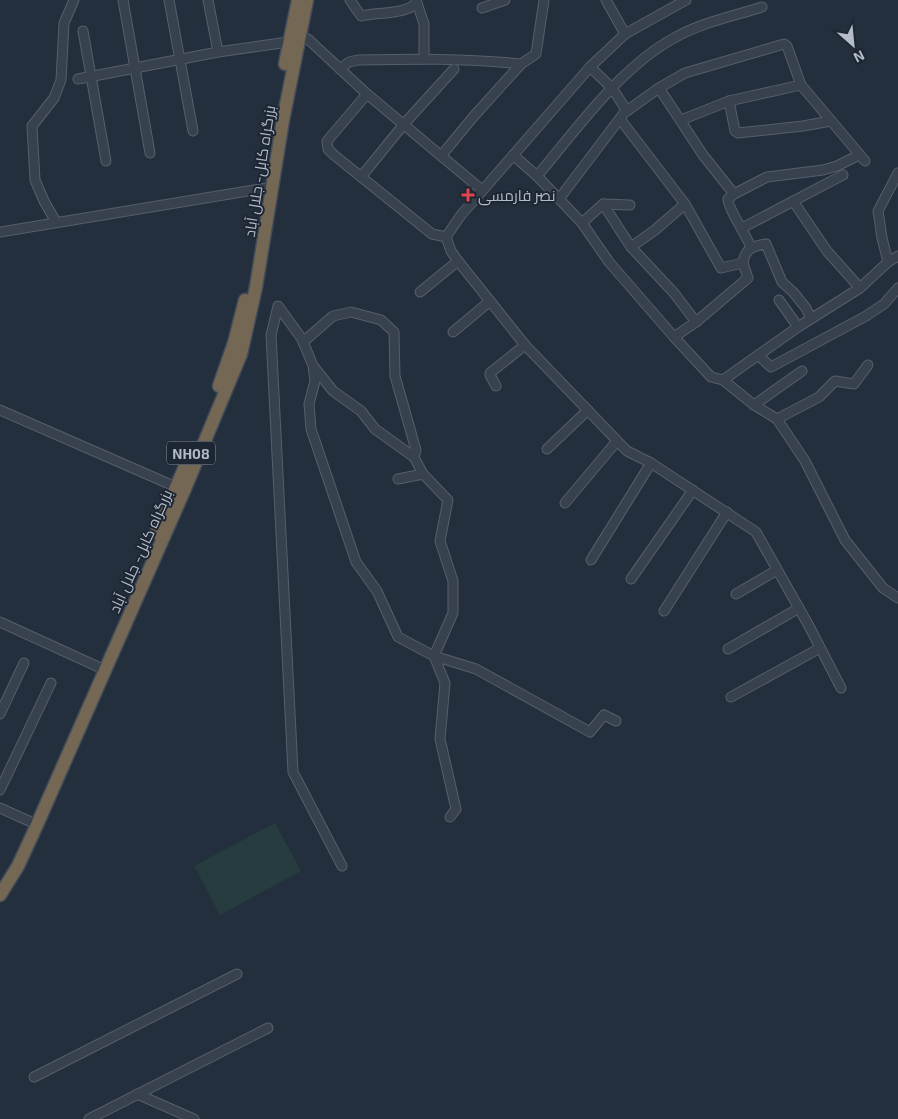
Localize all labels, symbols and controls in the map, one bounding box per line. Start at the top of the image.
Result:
north arrow [828,20,878,70]
text: N [851,47,867,67]
street label: بزرگراه کابل- جلال آباد [240,104,280,238]
place label: نصر فارمسی [478,186,555,206]
marker: نصر فارمسی [462,189,474,201]
road number: NH08 [167,442,215,464]
street label: بزرگراه کابل- جلال آباد [105,487,177,616]

